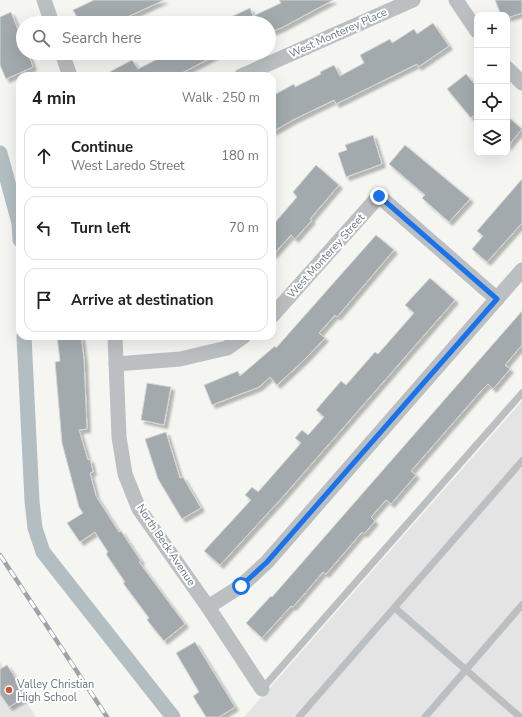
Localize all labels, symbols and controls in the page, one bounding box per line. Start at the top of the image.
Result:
street label: West Monterey Place [287,5,389,61]
map controls [474,12,510,156]
button: + [474,12,510,48]
search box [16,16,276,60]
icon: search [30,27,52,49]
text: Search here [62,28,142,48]
button: − [474,48,510,84]
button: locate [474,84,510,120]
text: 4 min [32,87,76,110]
text: Walk · 250 m [182,89,260,107]
button: layers [474,120,510,156]
text: Continue [71,137,133,157]
icon: ahead [33,145,55,167]
text: 180 m [221,147,259,165]
text: West Laredo Street [71,157,185,175]
route end [370,187,388,205]
street label: West Monterey Street [284,210,368,301]
icon: left [33,217,55,239]
text: Turn left [71,218,130,238]
text: 70 m [229,219,259,237]
icon: arrive [33,289,55,311]
text: Arrive at destination [71,290,214,310]
street label: North Beck Avenue [133,501,199,589]
route start [232,577,250,595]
place label: Valley Christian High School [16,677,94,705]
marker: Valley Christian High School [4,685,14,695]

